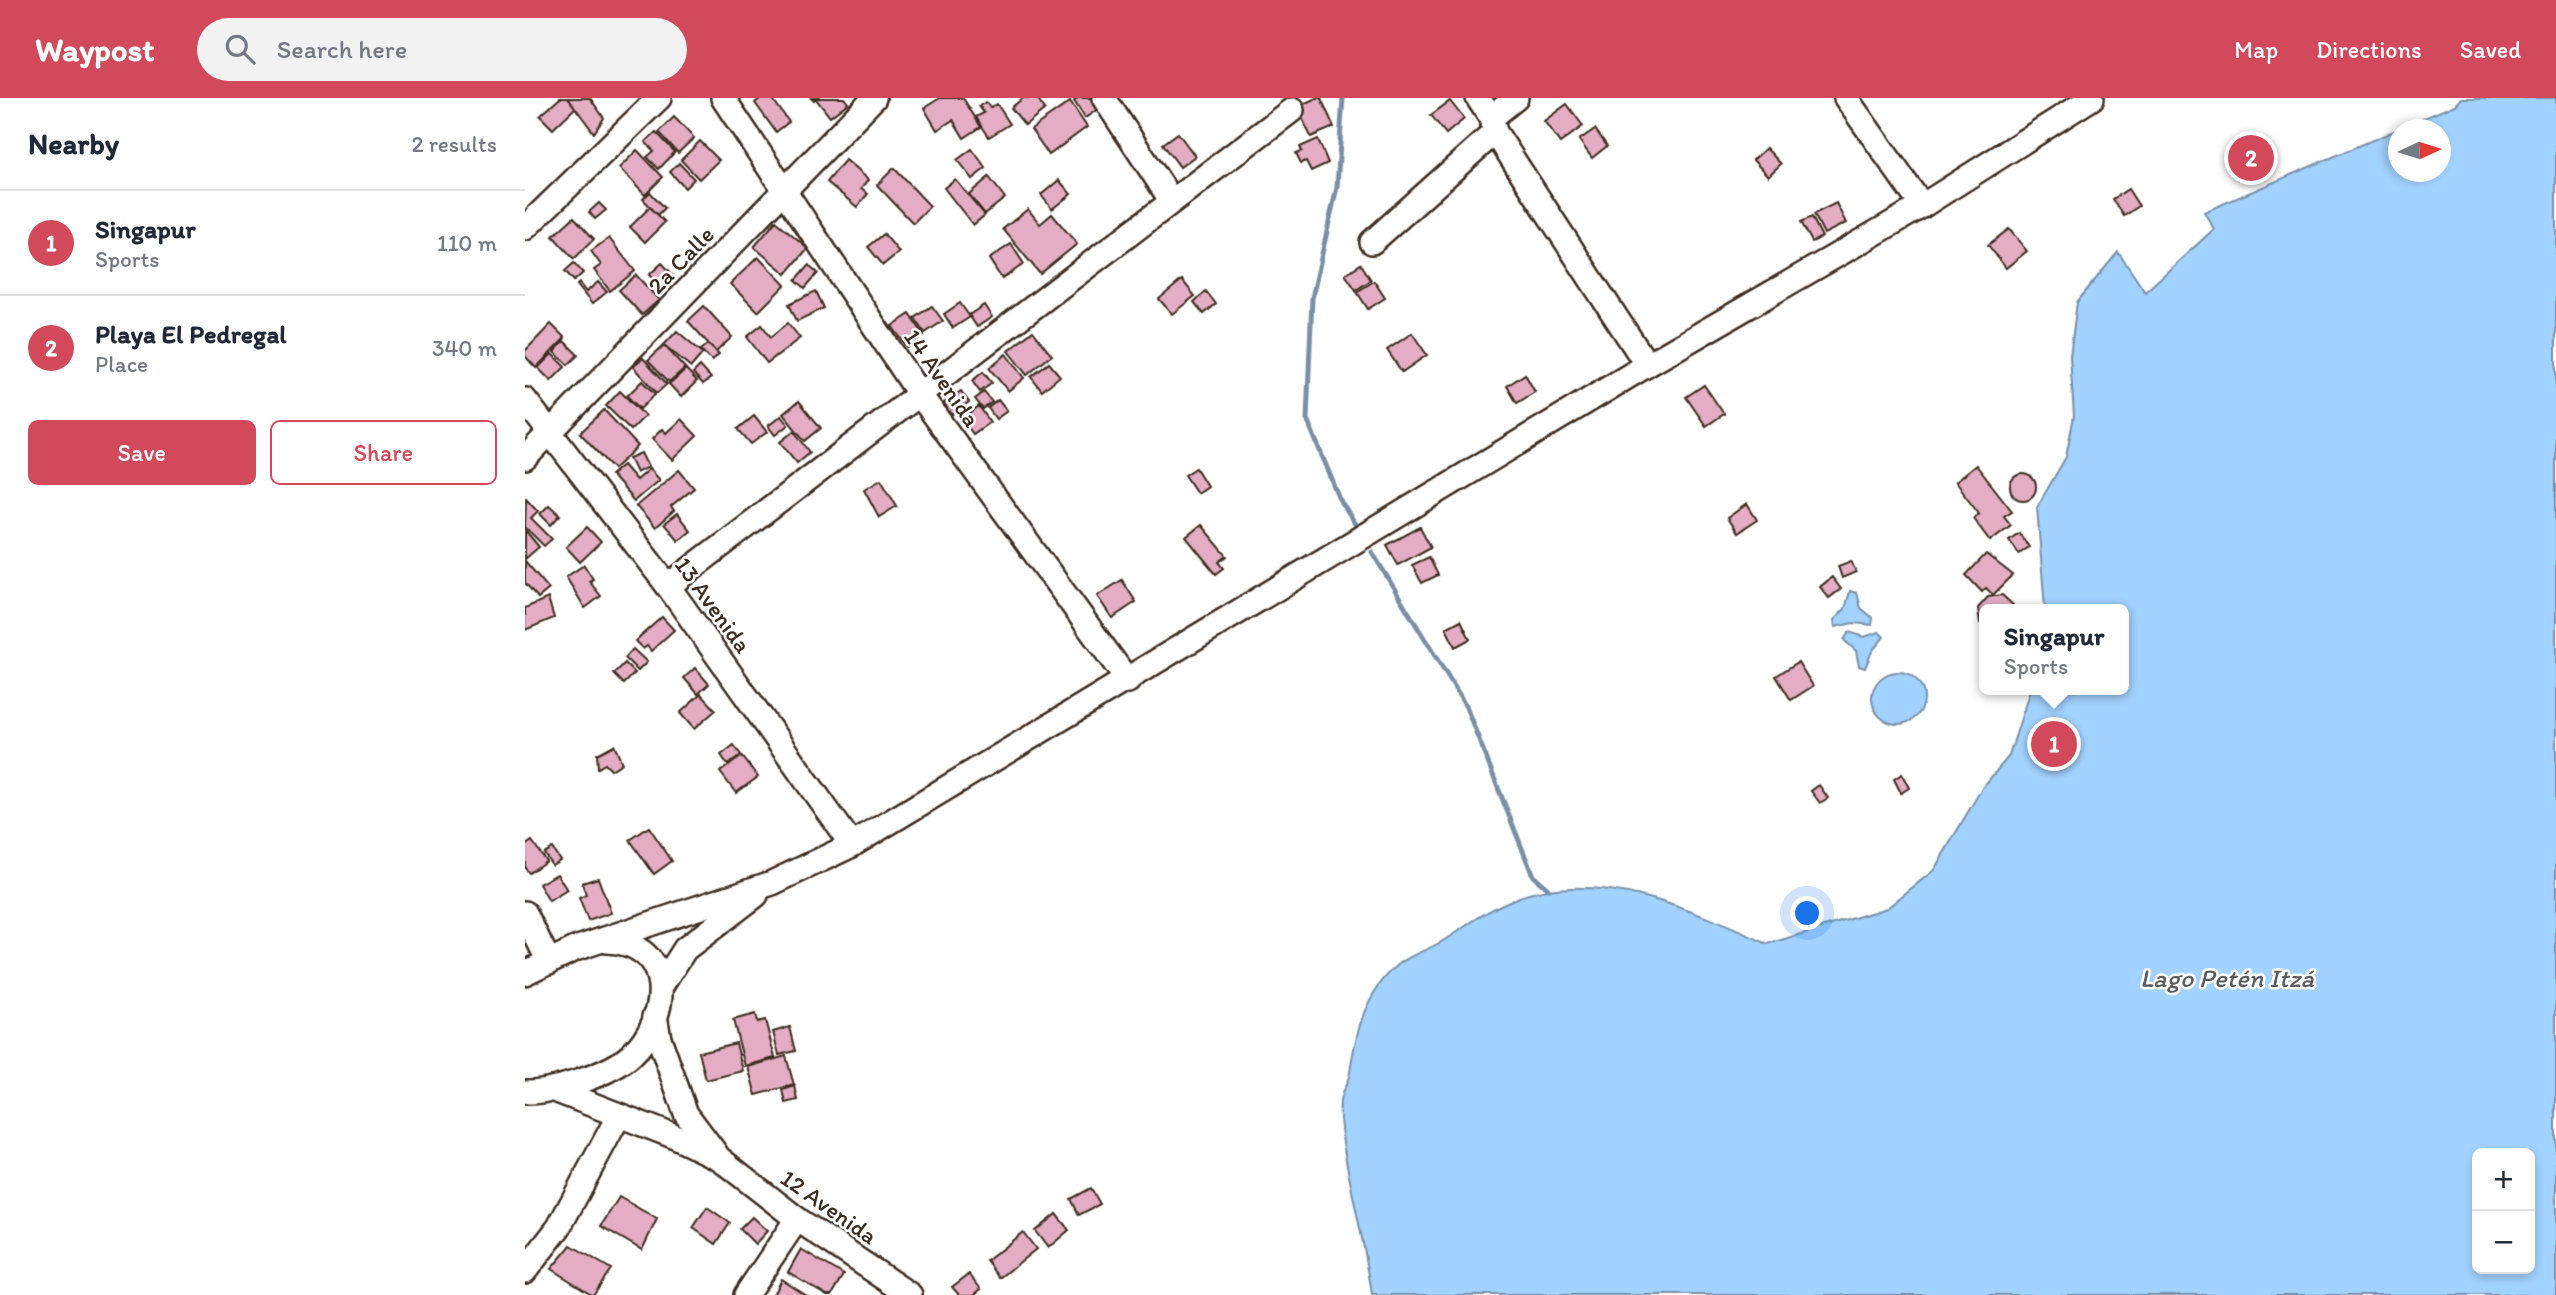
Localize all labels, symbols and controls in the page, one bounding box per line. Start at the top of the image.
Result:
search box [197,18,687,81]
text: Waypost [35,30,155,69]
icon: search [221,30,259,68]
text: Search here [277,33,407,65]
text: Map [2234,35,2278,64]
text: Directions [2316,35,2422,64]
text: Saved [2460,35,2521,64]
north arrow [2388,119,2451,182]
text: Nearby [28,125,119,162]
text: 2 results [411,130,497,158]
pin: 2 [2228,132,2274,184]
text: Singapur [95,213,196,245]
street label: 2a Calle [641,220,720,300]
text: 1 [46,229,56,257]
text: 110 m [437,229,497,257]
text: Sports [95,245,159,273]
text: Playa El Pedregal [95,318,287,350]
street label: 14 Avenida [898,323,987,433]
text: 2 [45,334,57,362]
text: 340 m [432,334,497,362]
text: Place [95,350,148,378]
button: Save [28,420,256,485]
button: Share [270,420,497,485]
street label: 13 Avenida [669,551,758,659]
popup [1979,604,2129,695]
text: Singapur [2004,620,2104,652]
text: Sports [2004,652,2068,680]
pin: 1 [2031,718,2077,770]
your location [1790,896,1824,930]
water label: Lago Petén Itzá [2140,962,2314,994]
map controls [2472,1148,2535,1274]
button: + [2472,1148,2535,1211]
street label: 12 Avenida [775,1163,884,1251]
button: − [2472,1211,2535,1274]

